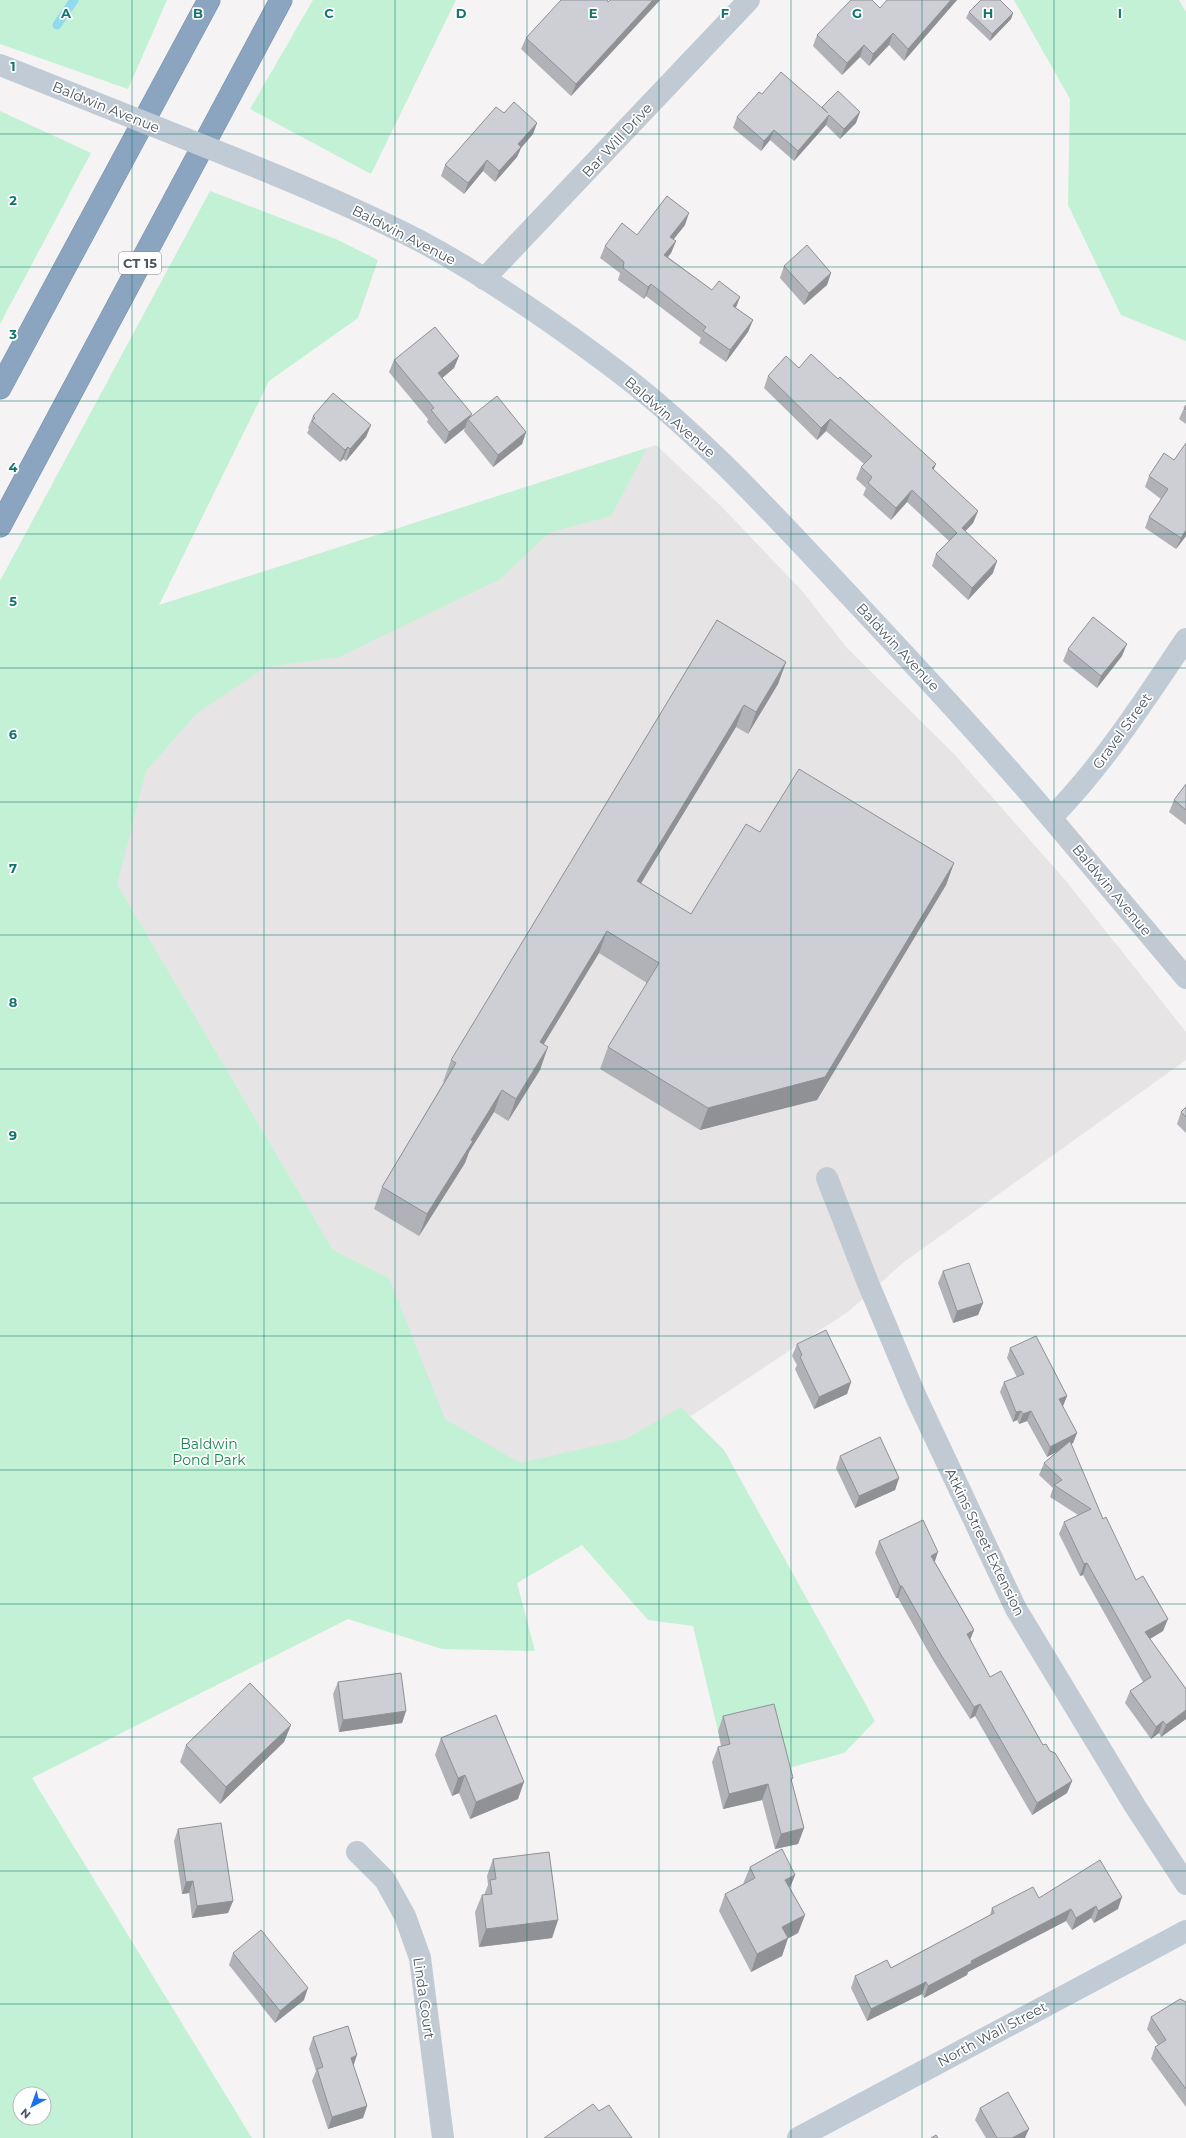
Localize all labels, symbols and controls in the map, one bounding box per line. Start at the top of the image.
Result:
text: A [60,5,72,21]
text: B [193,5,203,21]
text: C [324,5,334,21]
text: D [456,5,467,21]
text: E [589,5,598,21]
text: F [721,5,729,21]
text: G [852,5,862,21]
text: H [983,5,993,21]
text: I [1118,5,1122,21]
text: 1 [10,58,16,74]
street label: Baldwin Avenue [50,77,162,137]
street label: Bar Will Drive [578,99,656,181]
text: 2 [9,192,17,208]
street label: Baldwin Avenue [349,201,459,269]
road number: CT 15 [119,252,161,274]
text: 3 [8,326,17,342]
street label: Baldwin Avenue [621,373,719,461]
text: 4 [9,459,18,475]
text: 5 [9,593,17,609]
street label: Baldwin Avenue [853,599,943,695]
street label: Gravel Street [1088,689,1156,773]
text: 6 [9,726,18,742]
street label: Baldwin Avenue [1068,841,1156,939]
text: 7 [9,860,17,876]
text: 8 [9,994,18,1010]
text: 9 [9,1127,17,1143]
park label: Baldwin Pond Park [172,1435,246,1469]
street label: Atkins Street Extension [941,1465,1029,1619]
street label: Linda Court [409,1956,439,2040]
street label: North Wall Street [934,1997,1050,2070]
north arrow [12,2086,52,2126]
text: N [17,2105,33,2122]

